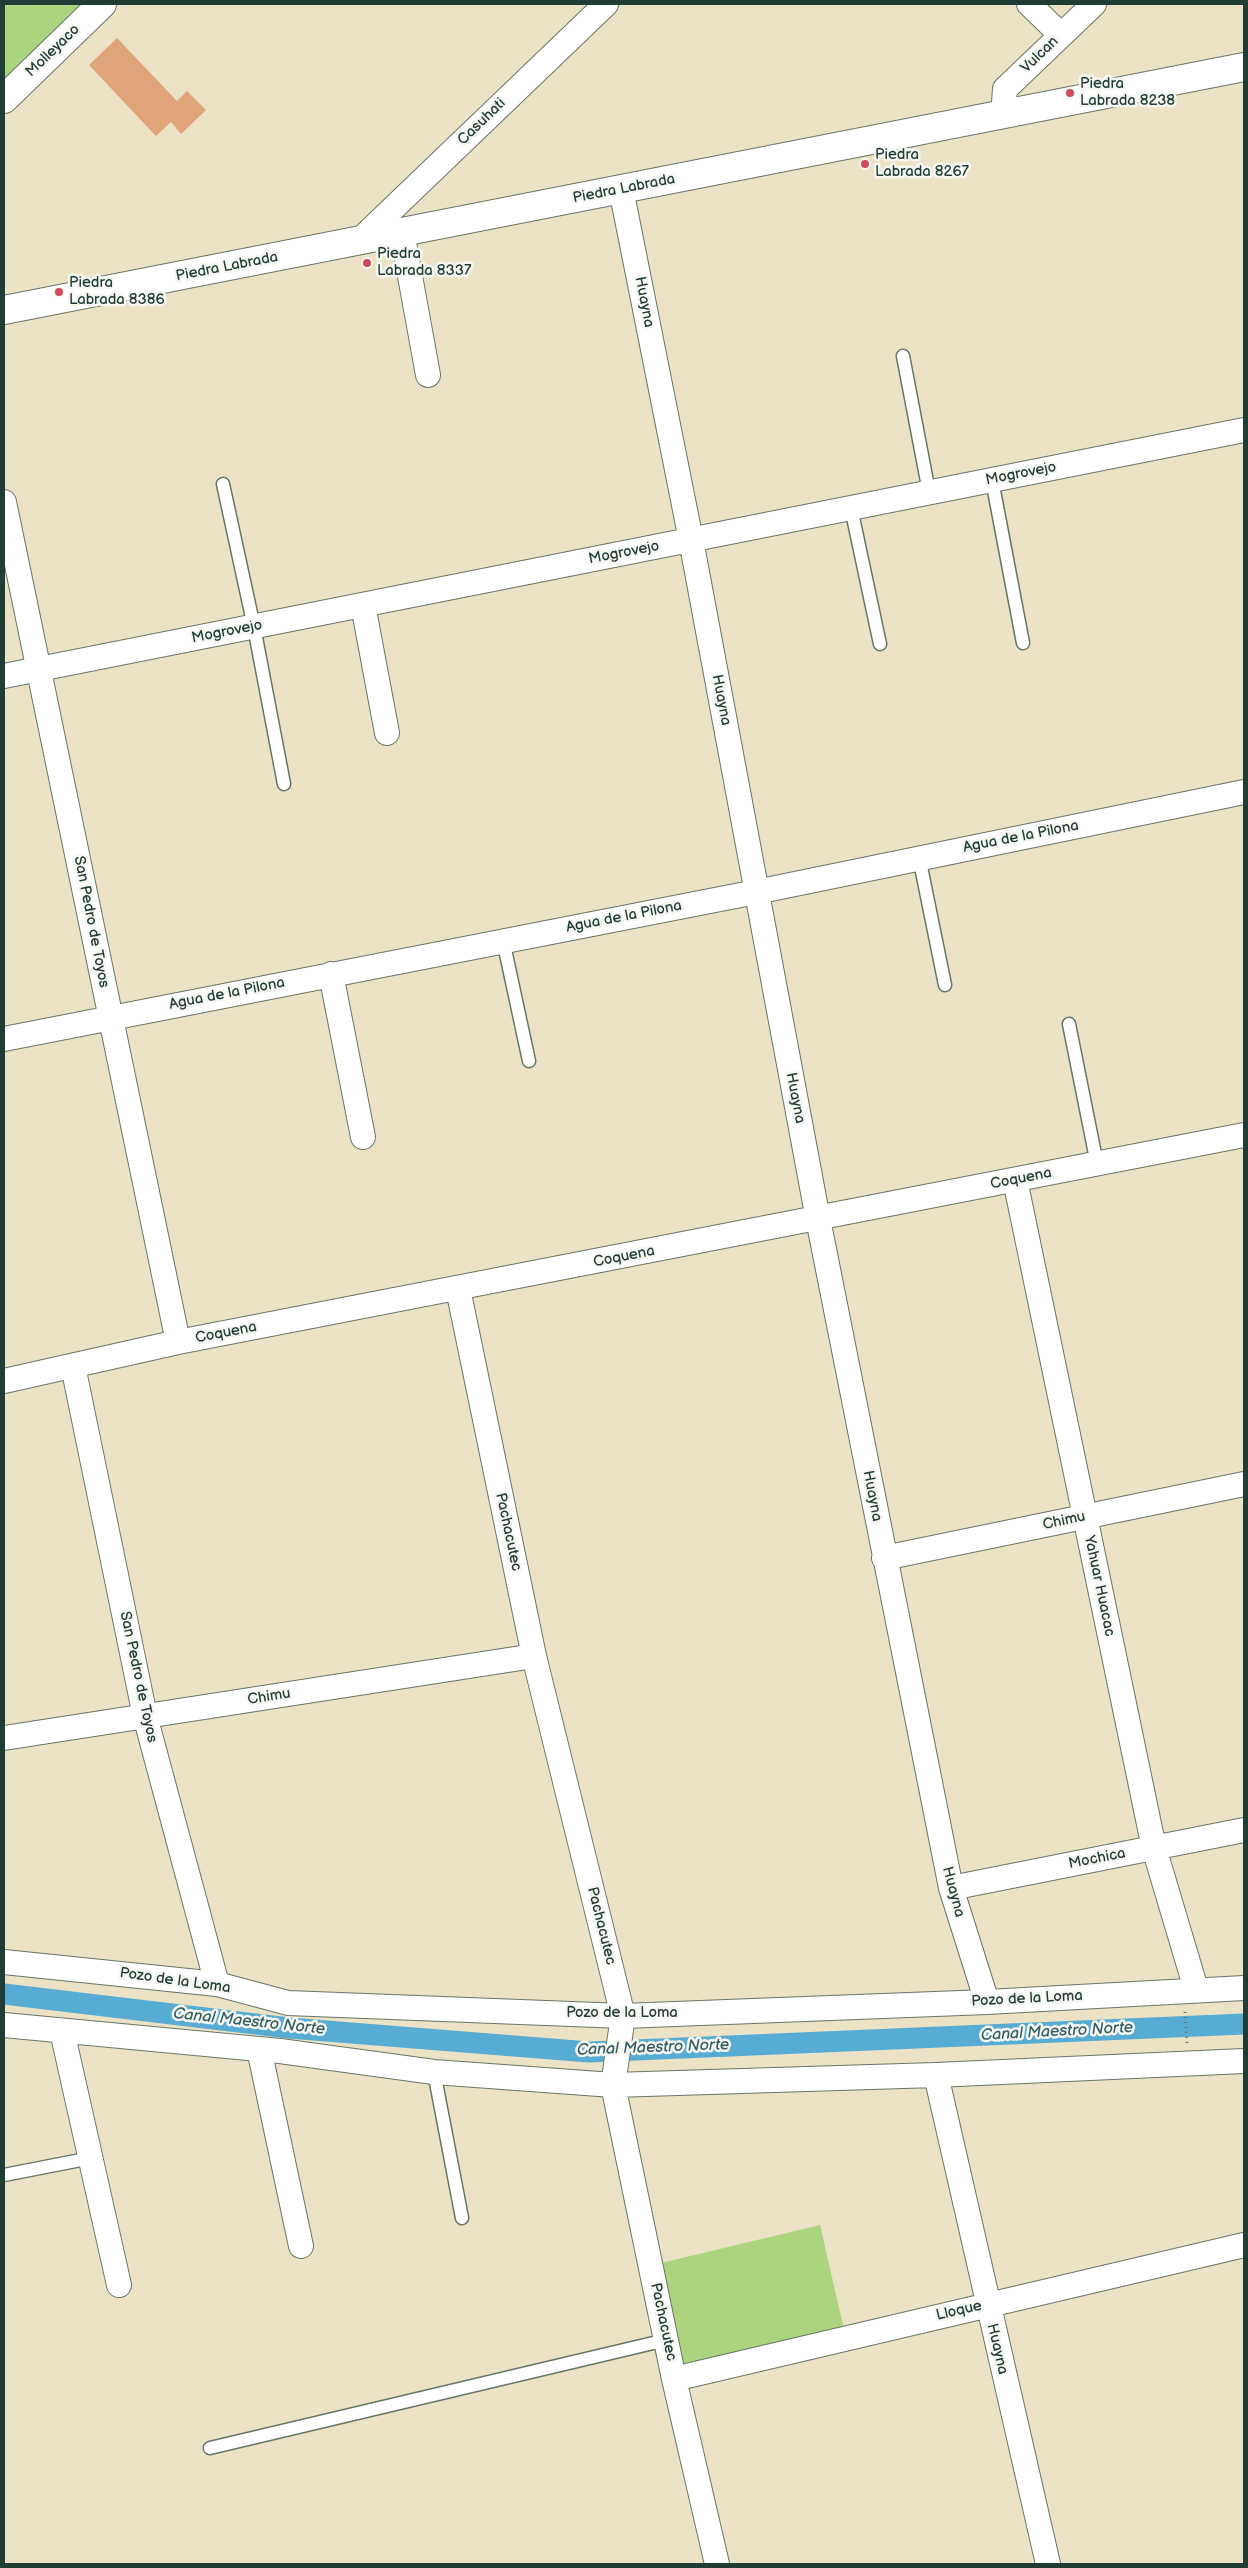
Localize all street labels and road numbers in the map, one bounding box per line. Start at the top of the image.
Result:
street label: Molleyaco [22,21,84,81]
street label: Vulcan [1018,33,1062,77]
street label: Casuhati [454,95,510,149]
street label: Piedra Labrada [571,170,677,208]
street label: Piedra Labrada [174,248,280,286]
street label: Huayna [630,275,658,329]
street label: Mogrovejo [984,458,1058,490]
street label: Mogrovejo [587,537,661,569]
street label: Mogrovejo [190,616,264,648]
street label: Huayna [707,673,735,727]
street label: Agua de la Pilona [962,817,1080,857]
street label: San Pedro de Toyos [69,855,113,989]
street label: Agua de la Pilona [565,897,683,937]
street label: Agua de la Pilona [168,974,286,1014]
street label: Huayna [781,1071,809,1125]
street label: Coquena [989,1164,1053,1194]
street label: Coquena [592,1242,656,1272]
street label: Coquena [194,1318,258,1348]
street label: Huayna [858,1469,886,1523]
street label: Pachacutec [491,1491,525,1573]
street label: Chimu [1041,1508,1087,1534]
street label: Yahuar Huacac [1080,1534,1118,1638]
street label: San Pedro de Toyos [115,1610,161,1744]
street label: Chimu [246,1685,292,1709]
street label: Mochica [1067,1845,1127,1873]
street label: Huayna [938,1865,968,1919]
street label: Pachacutec [583,1885,619,1967]
street label: Pozo de la Loma [118,1964,232,1998]
street label: Pozo de la Loma [971,1987,1083,2011]
street label: Pozo de la Loma [566,2004,678,2022]
street label: Pachacutec [646,2281,680,2363]
street label: Lloque [934,2297,984,2325]
street label: Huayna [982,2322,1012,2376]

